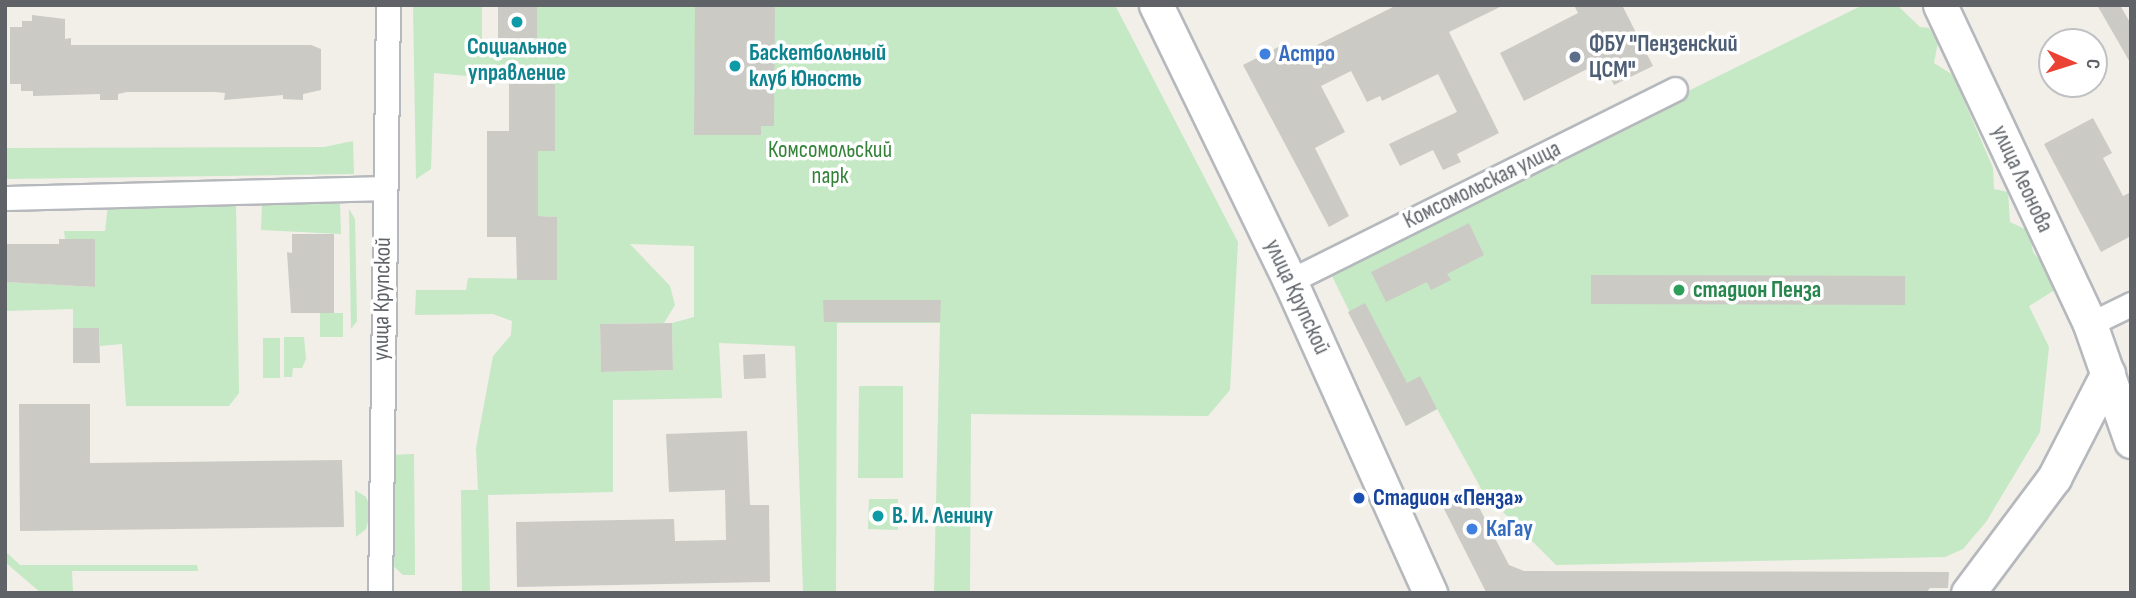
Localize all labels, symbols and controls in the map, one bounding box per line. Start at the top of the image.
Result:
marker: Социальное управление [509,14,525,30]
north arrow [2038,28,2108,98]
place label: ФБУ "Пензенский ЦСМ" [1589,30,1737,84]
place label: Социальное управление [467,33,567,87]
place label: Баскетбольный клуб Юность [749,39,886,93]
place label: Астро [1279,40,1335,68]
marker: Астро [1257,46,1273,62]
marker: ФБУ "Пензенский ЦСМ" [1567,49,1583,65]
marker: Баскетбольный клуб Юность [727,58,743,74]
text: С [2081,59,2104,69]
street label: улица Леонова [1985,121,2059,237]
street label: Комсомольская улица [1399,135,1565,235]
park label: Комсомольский парк [768,136,892,190]
street label: улица Крупской [1258,235,1336,359]
street label: улица Крупской [367,237,397,361]
place label: стадион Пенза [1693,276,1821,304]
marker: стадион Пенза [1671,282,1687,298]
place label: Стадион «Пенза» [1373,484,1524,512]
marker: Стадион «Пенза» [1351,490,1367,506]
place label: В. И. Ленину [892,502,993,530]
marker: В. И. Ленину [870,508,886,524]
place label: КаГау [1486,515,1533,543]
marker: КаГау [1464,521,1480,537]

